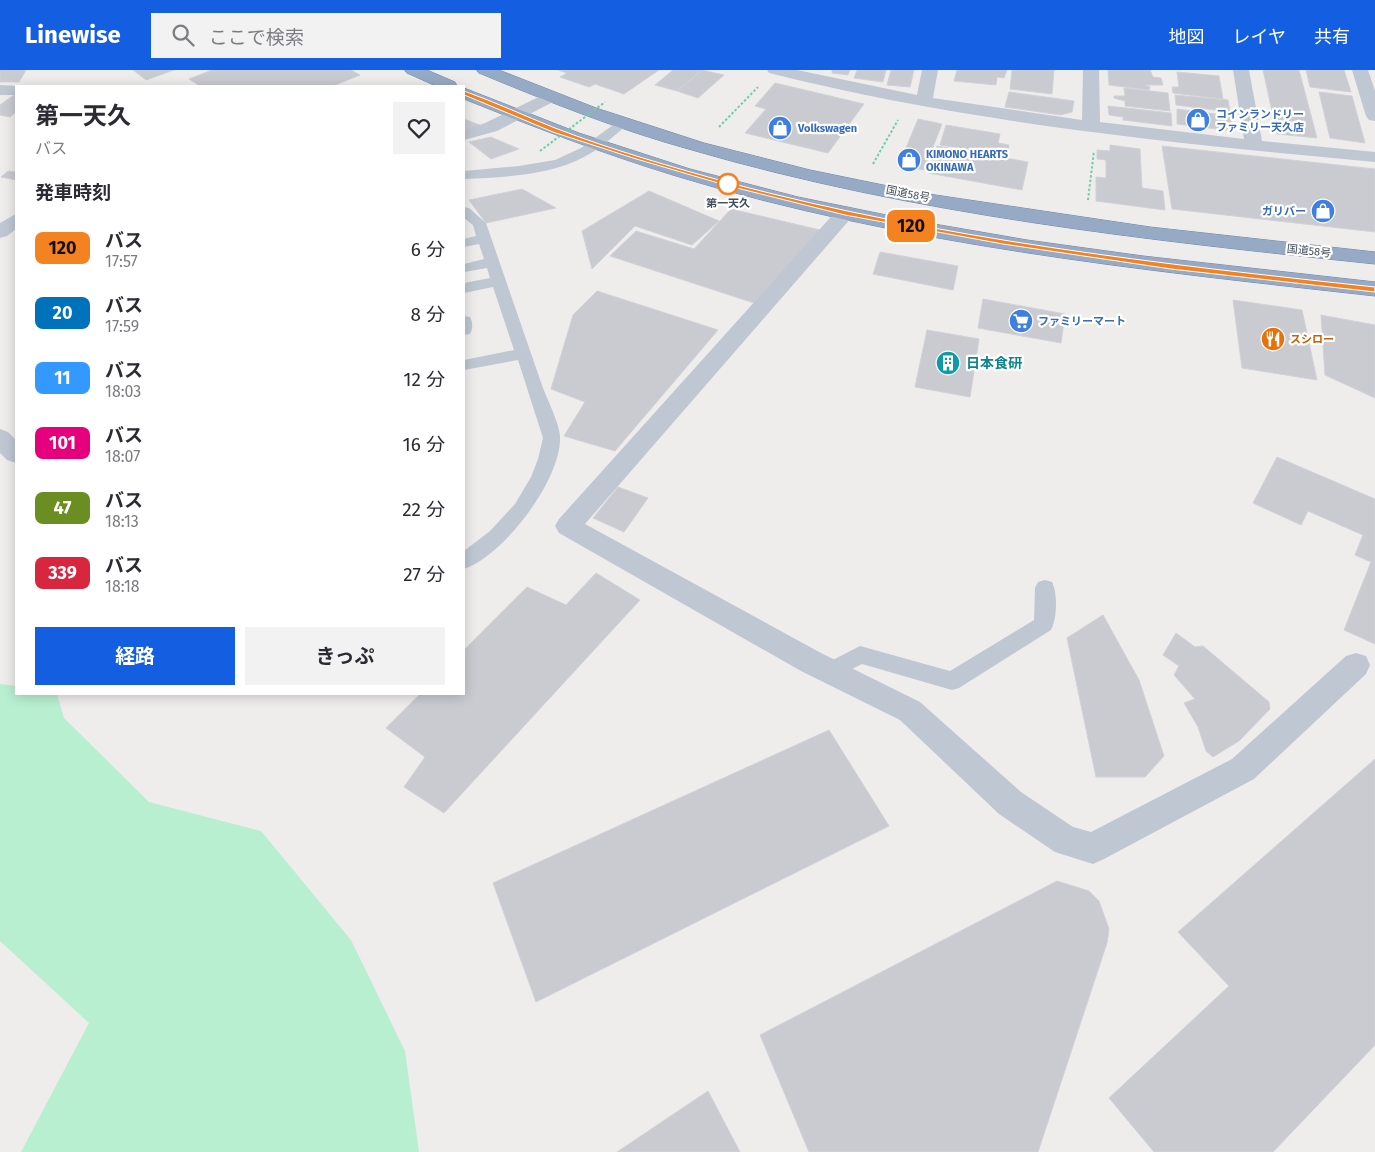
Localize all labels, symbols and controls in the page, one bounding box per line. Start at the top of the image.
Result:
search box [151,13,501,58]
text: Linewise [25,21,121,49]
icon: search [169,21,197,49]
text: ここで検索 [209,26,304,49]
text: 地図 [1169,26,1205,48]
text: レイヤ [1233,26,1286,48]
text: 共有 [1314,26,1350,48]
text: 第一天久 [35,102,131,130]
button: heart [393,102,445,154]
shop icon: コインランドリー ファミリー天久店 [1185,107,1211,133]
place label: コインランドリー ファミリー天久店 [1216,108,1304,134]
shop icon: Volkswagen [767,115,793,141]
place label: Volkswagen [797,122,857,135]
text: バス [35,139,67,158]
shop icon: KIMONO HEARTS OKINAWA [896,147,922,173]
place label: KIMONO HEARTS OKINAWA [926,148,1009,174]
marker: 第一天久 [717,173,739,195]
text: 発車時刻 [35,181,111,204]
street label: 国道58号 [885,183,931,205]
place label: 第一天久 [706,197,750,210]
shop icon: ガリバー [1310,198,1336,224]
place label: ガリバー [1262,205,1306,218]
line badge: 120 [882,210,940,242]
text: 120 [897,215,925,237]
text: バス [105,229,143,252]
text: 120 [48,237,77,259]
text: 6 分 [411,238,445,261]
street label: 国道58号 [1286,242,1332,260]
text: 17:57 [105,252,138,271]
text: バス [105,294,143,317]
text: 20 [53,302,72,324]
text: 8 分 [410,303,445,326]
supermarket icon: ファミリーマート [1008,308,1034,334]
place label: ファミリーマート [1038,315,1126,328]
text: 17:59 [105,317,139,336]
restaurant icon: スシロー [1260,326,1286,352]
place label: スシロー [1290,333,1334,346]
building icon: 日本食研 [935,350,961,376]
place label: 日本食研 [966,355,1022,372]
text: バス [105,359,143,382]
text: 11 [54,367,71,389]
text: 12 分 [403,368,445,391]
text: 18:03 [105,382,141,401]
text: バス [105,424,143,447]
text: 101 [49,432,76,454]
text: 16 分 [403,433,445,456]
text: 18:07 [105,447,140,466]
text: バス [105,489,143,512]
text: 47 [53,497,72,519]
text: 22 分 [402,498,445,521]
text: 18:13 [105,512,139,531]
text: バス [105,554,143,577]
text: 339 [48,562,77,584]
text: 27 分 [403,563,445,586]
text: 18:18 [105,577,140,596]
button: 経路 [35,627,235,685]
button: きっぷ [245,627,445,685]

